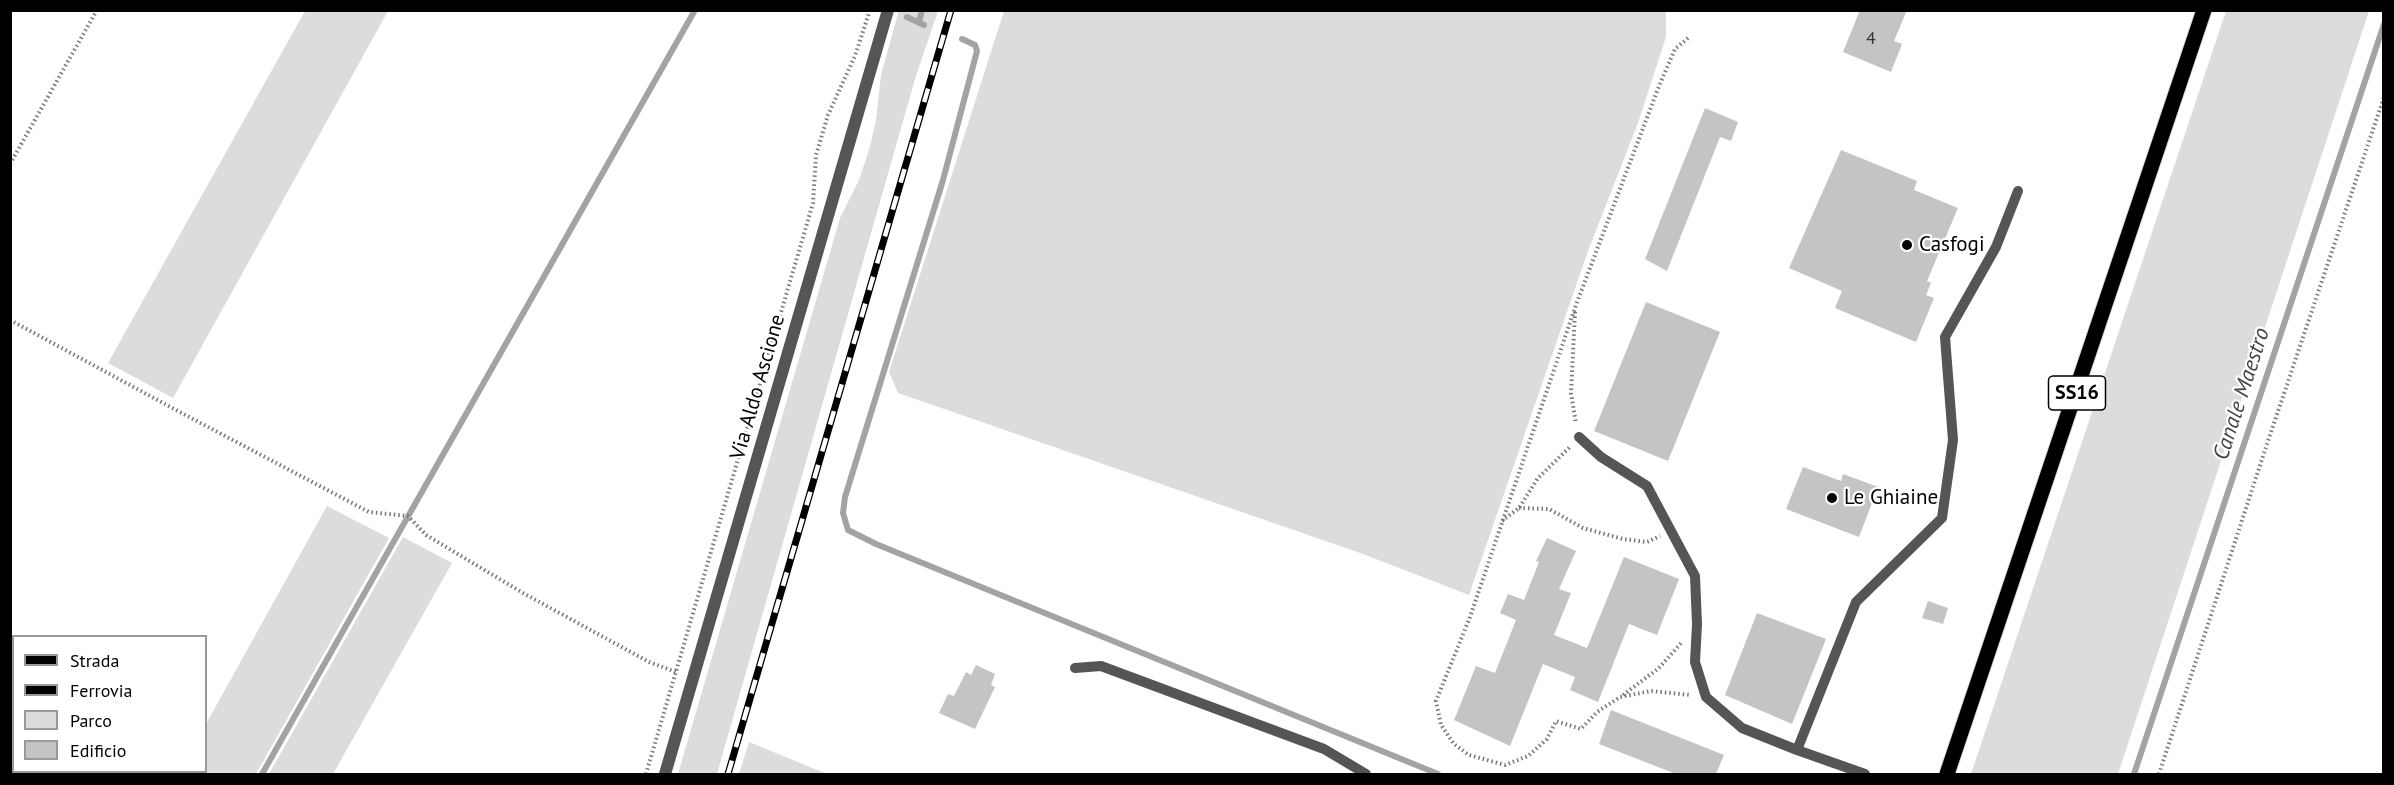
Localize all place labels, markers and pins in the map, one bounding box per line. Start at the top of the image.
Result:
place label: Casfogi [1919,232,1985,258]
marker: Casfogi [1900,238,1914,252]
place label: Le Ghiaine [1844,485,1938,511]
marker: Le Ghiaine [1825,491,1839,505]

